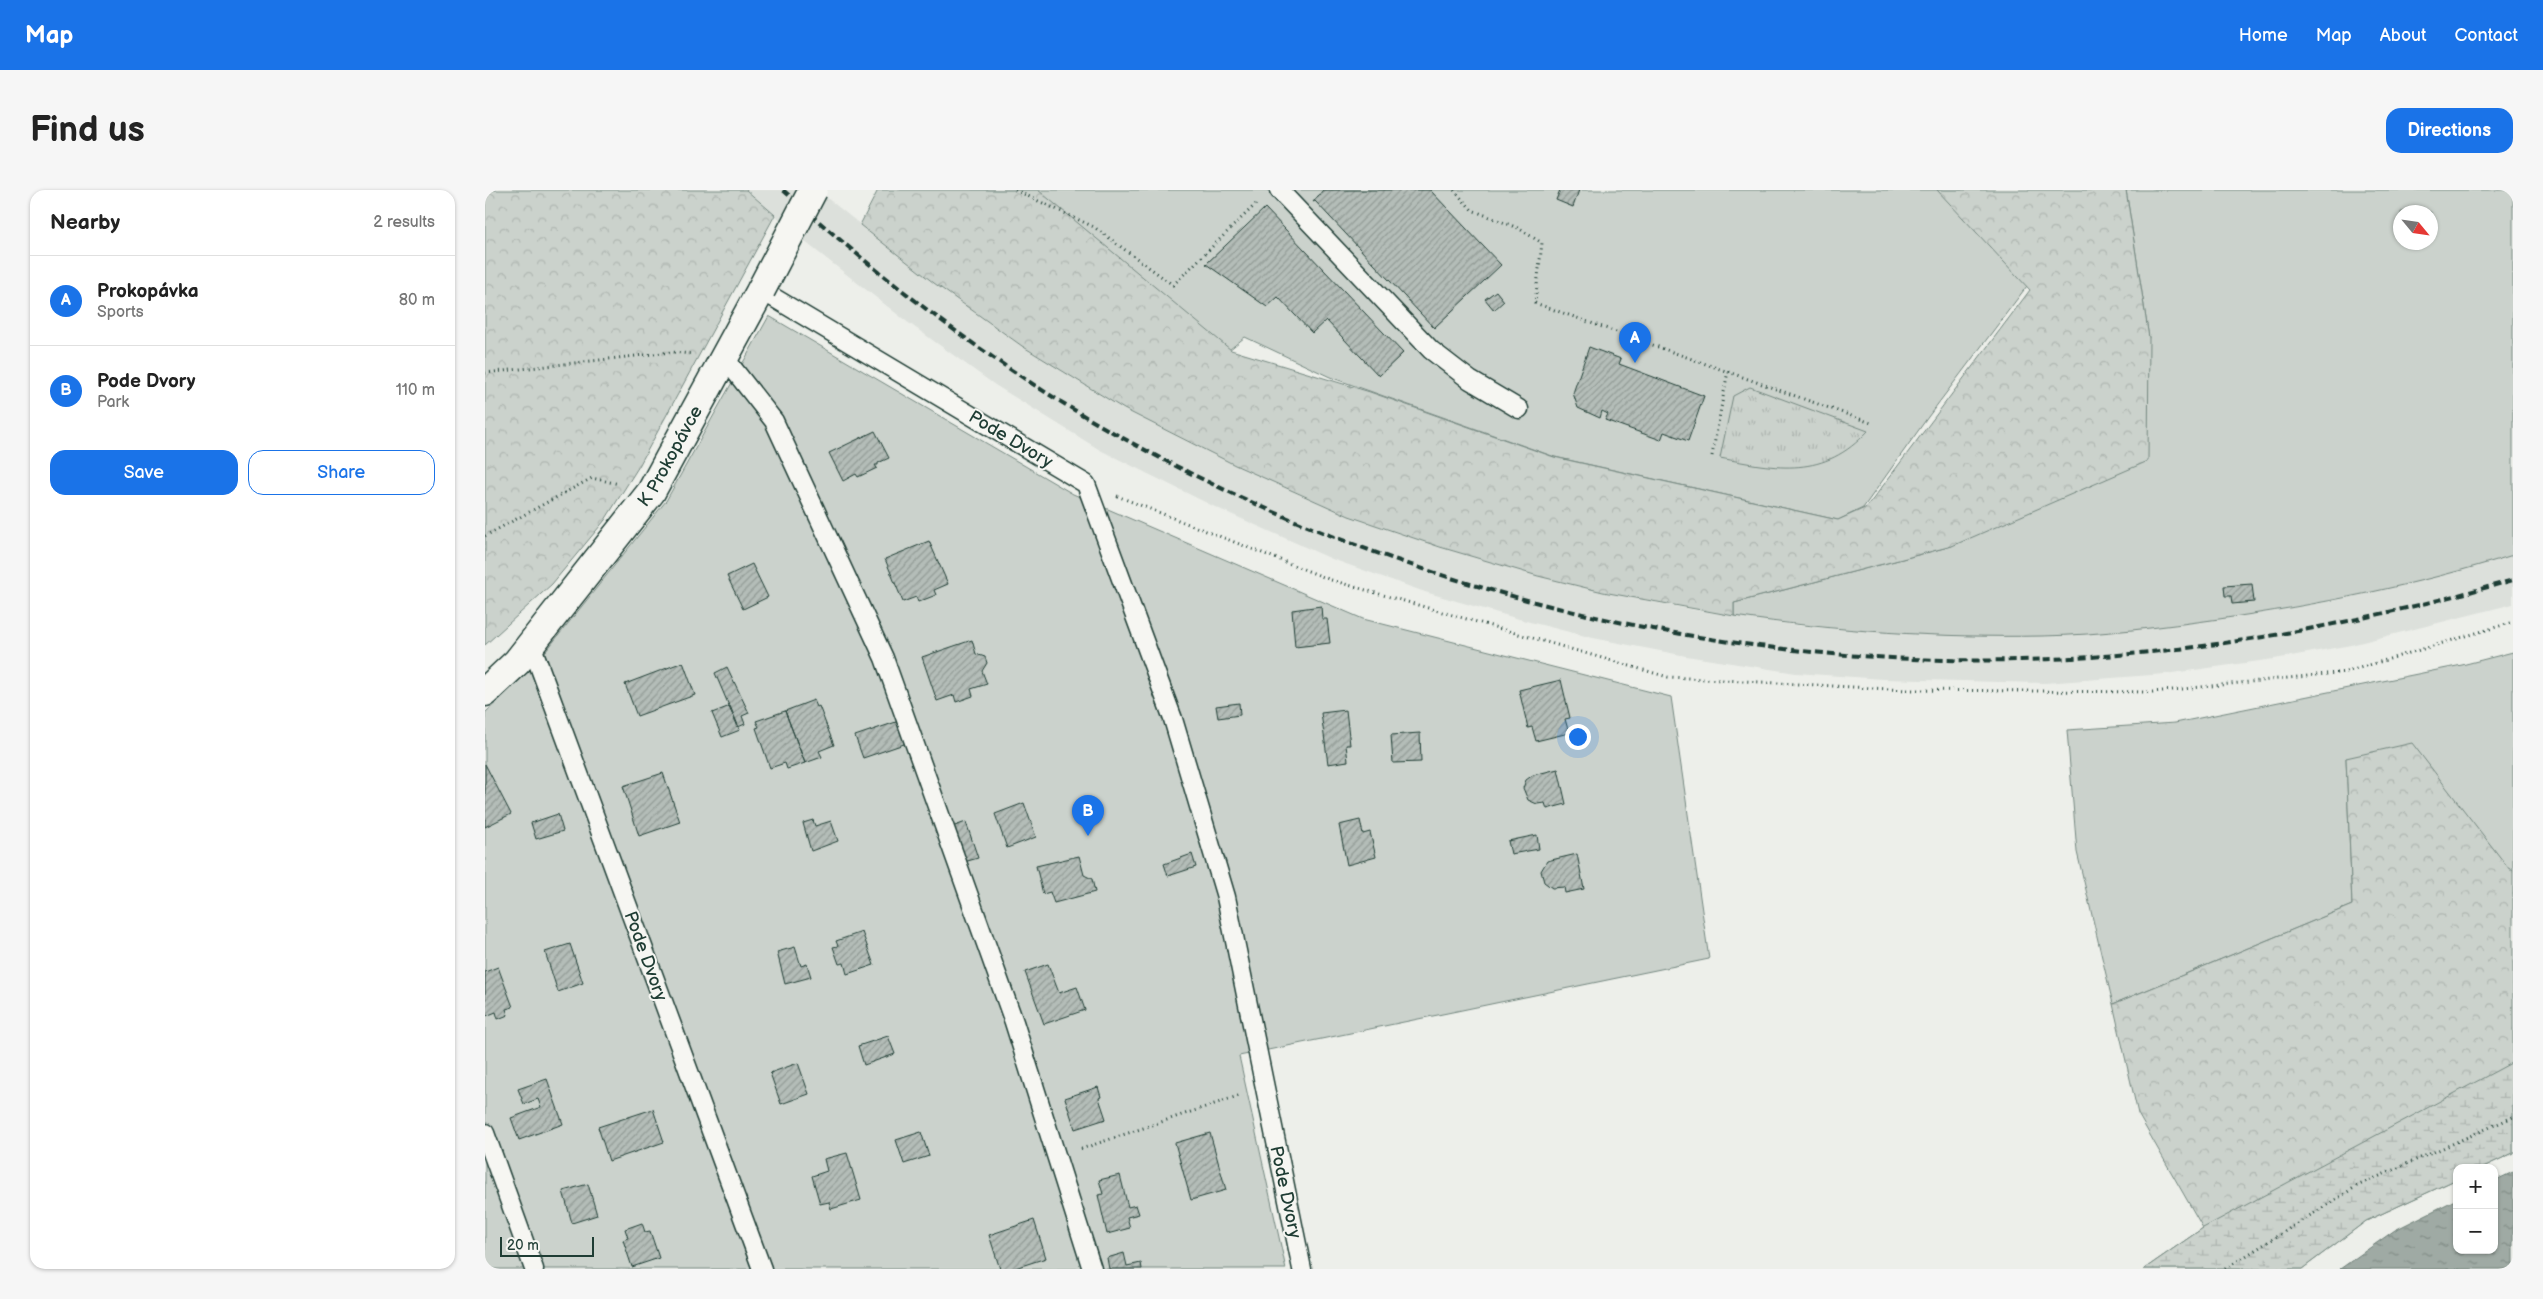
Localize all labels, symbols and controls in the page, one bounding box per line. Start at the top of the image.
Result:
text: Map [25,21,73,50]
text: Home [2239,25,2288,46]
text: Map [2316,25,2352,46]
text: About [2380,25,2427,46]
text: Contact [2455,25,2518,46]
button: Directions [2386,108,2513,153]
text: Find us [30,109,145,152]
north arrow [2393,205,2438,250]
text: Nearby [50,210,120,235]
text: 2 results [373,213,435,232]
text: Prokopávka [97,280,199,303]
text: A [61,291,71,310]
text: 80 m [399,291,435,310]
text: Sports [97,303,144,322]
pin: A [1619,322,1651,363]
text: Pode Dvory [97,370,195,393]
text: B [60,381,72,400]
text: 110 m [396,381,435,400]
text: Park [97,393,129,412]
street label: K Prokopávce [634,402,707,511]
street label: Pode Dvory [965,406,1057,473]
button: Save [50,450,238,495]
button: Share [248,450,435,495]
your location [1565,724,1591,750]
pin: B [1072,795,1104,836]
street label: Pode Dvory [620,908,672,1005]
street label: Pode Dvory [1265,1144,1306,1241]
map controls [2453,1164,2498,1254]
button: + [2453,1164,2498,1209]
button: − [2453,1209,2498,1254]
scale bar [500,1234,594,1257]
text: 20 m [507,1237,539,1254]

